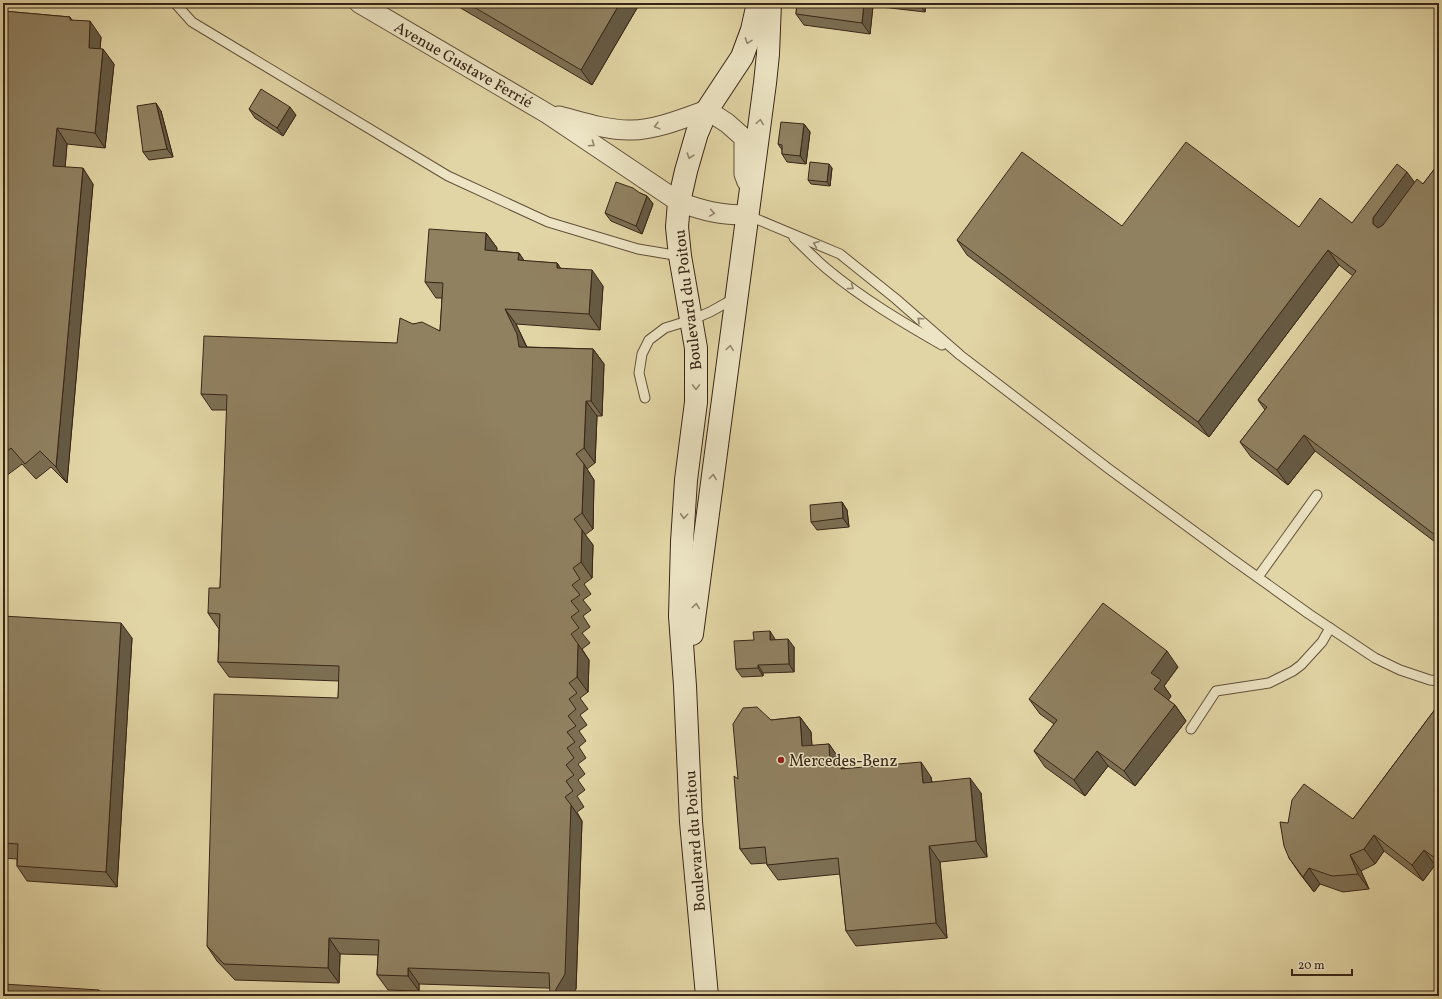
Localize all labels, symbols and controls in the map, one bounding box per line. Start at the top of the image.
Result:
street label: Avenue Gustave Ferrié [390,17,536,114]
one-way arrow [744,37,753,44]
one-way arrow [755,119,764,125]
one-way arrow [654,121,660,129]
one-way arrow [588,139,595,146]
one-way arrow [687,152,695,159]
one-way arrow [709,208,715,216]
street label: Boulevard du Poitou [669,228,709,371]
one-way arrow [812,241,819,249]
one-way arrow [847,282,854,289]
one-way arrow [917,317,925,325]
one-way arrow [725,345,734,351]
one-way arrow [692,384,700,390]
one-way arrow [708,474,717,480]
one-way arrow [680,513,688,519]
one-way arrow [691,603,700,609]
place label: Mercedes-Benz [789,751,897,773]
marker: Mercedes-Benz [776,755,786,765]
street label: Boulevard du Poitou [680,769,712,912]
scale bar [1292,951,1352,977]
text: 20 m [1298,958,1325,974]

